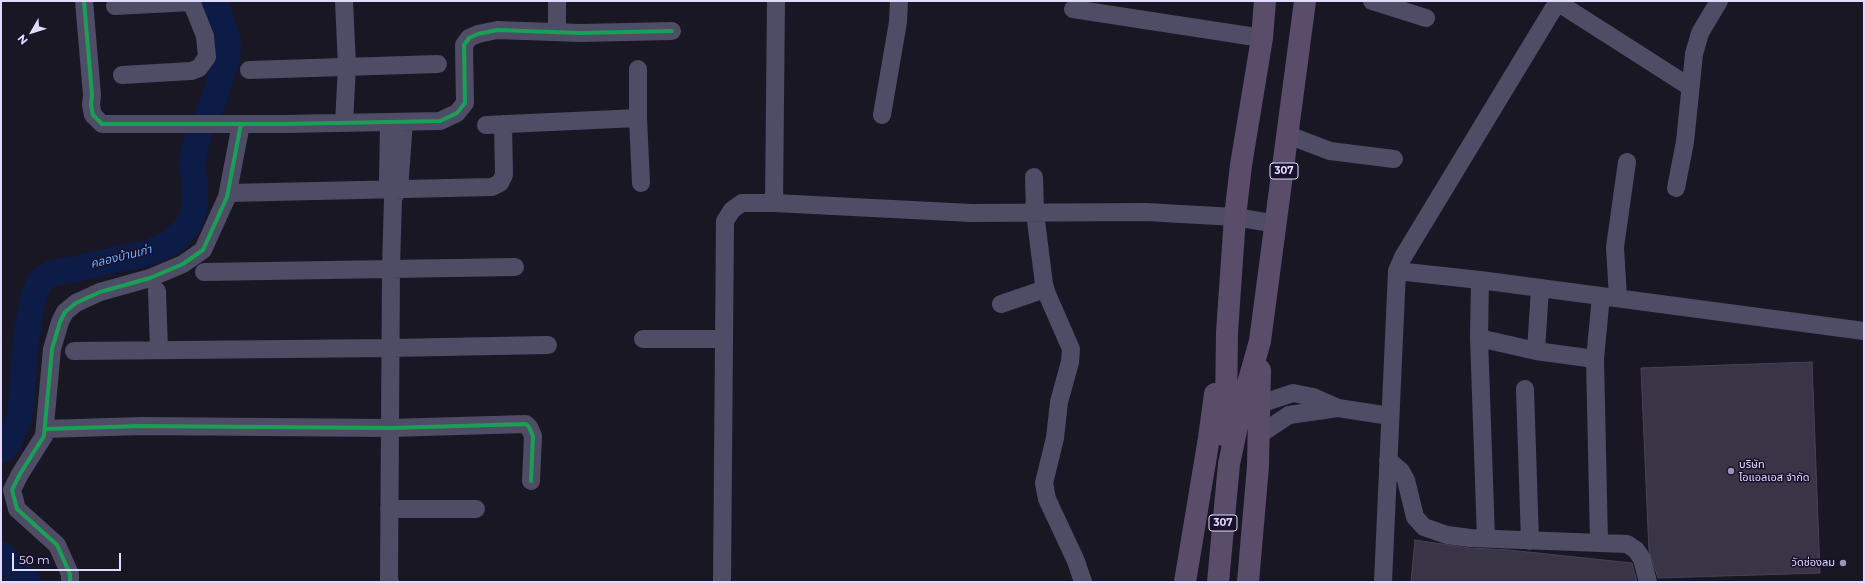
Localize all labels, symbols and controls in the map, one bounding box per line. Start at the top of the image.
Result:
north arrow [12,12,52,52]
text: N [14,32,31,47]
road number: 307 [1270,163,1298,179]
water label: คลองบ้านเก่า [89,242,153,272]
place label: บริษัท ไอแอลเอส จำกัด [1739,458,1810,484]
marker: บริษัท ไอแอลเอส จำกัด [1726,466,1736,476]
road number: 307 [1209,515,1237,531]
scale bar [14,545,123,571]
text: 50 m [19,552,50,567]
place label: วัดช่องลม [1792,556,1835,570]
marker: วัดช่องลม [1838,558,1848,568]

